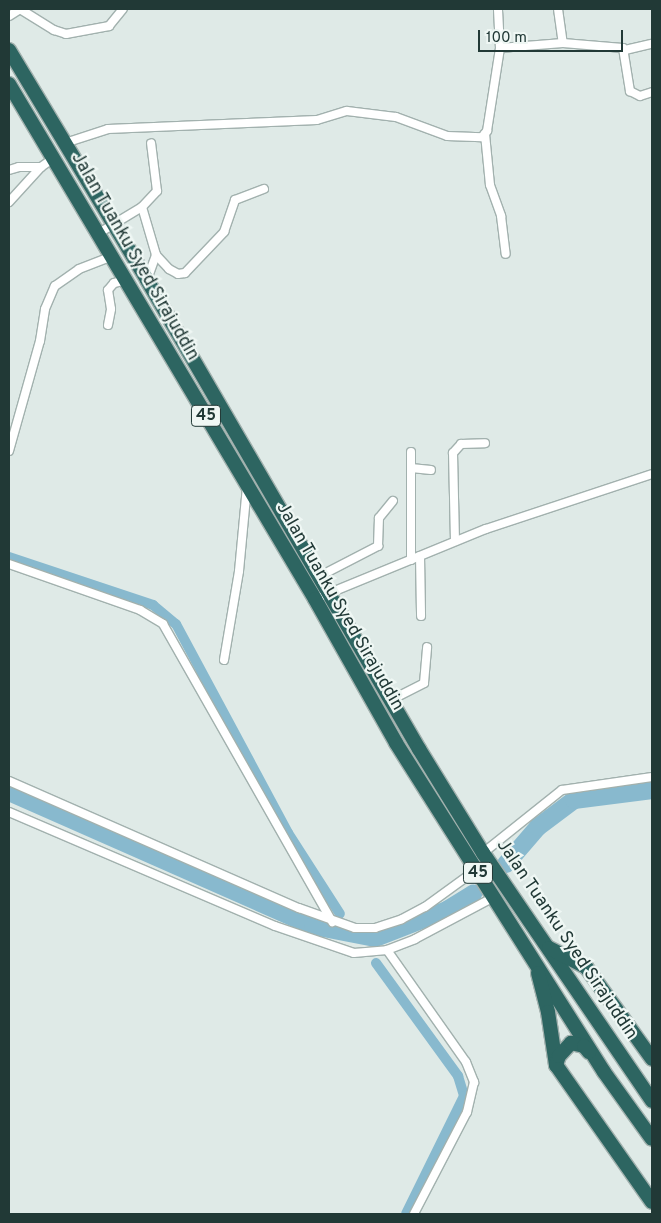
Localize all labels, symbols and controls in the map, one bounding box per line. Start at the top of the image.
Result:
scale bar [481,20,626,52]
text: 100 m [486,29,527,48]
street label: Jalan Tuanku Syed Sirajuddin [65,149,203,365]
road number: 45 [190,402,222,430]
street label: Jalan Tuanku Syed Sirajuddin [270,499,408,715]
street label: Jalan Tuanku Syed Sirajuddin [491,836,641,1044]
road number: 45 [462,860,494,886]

